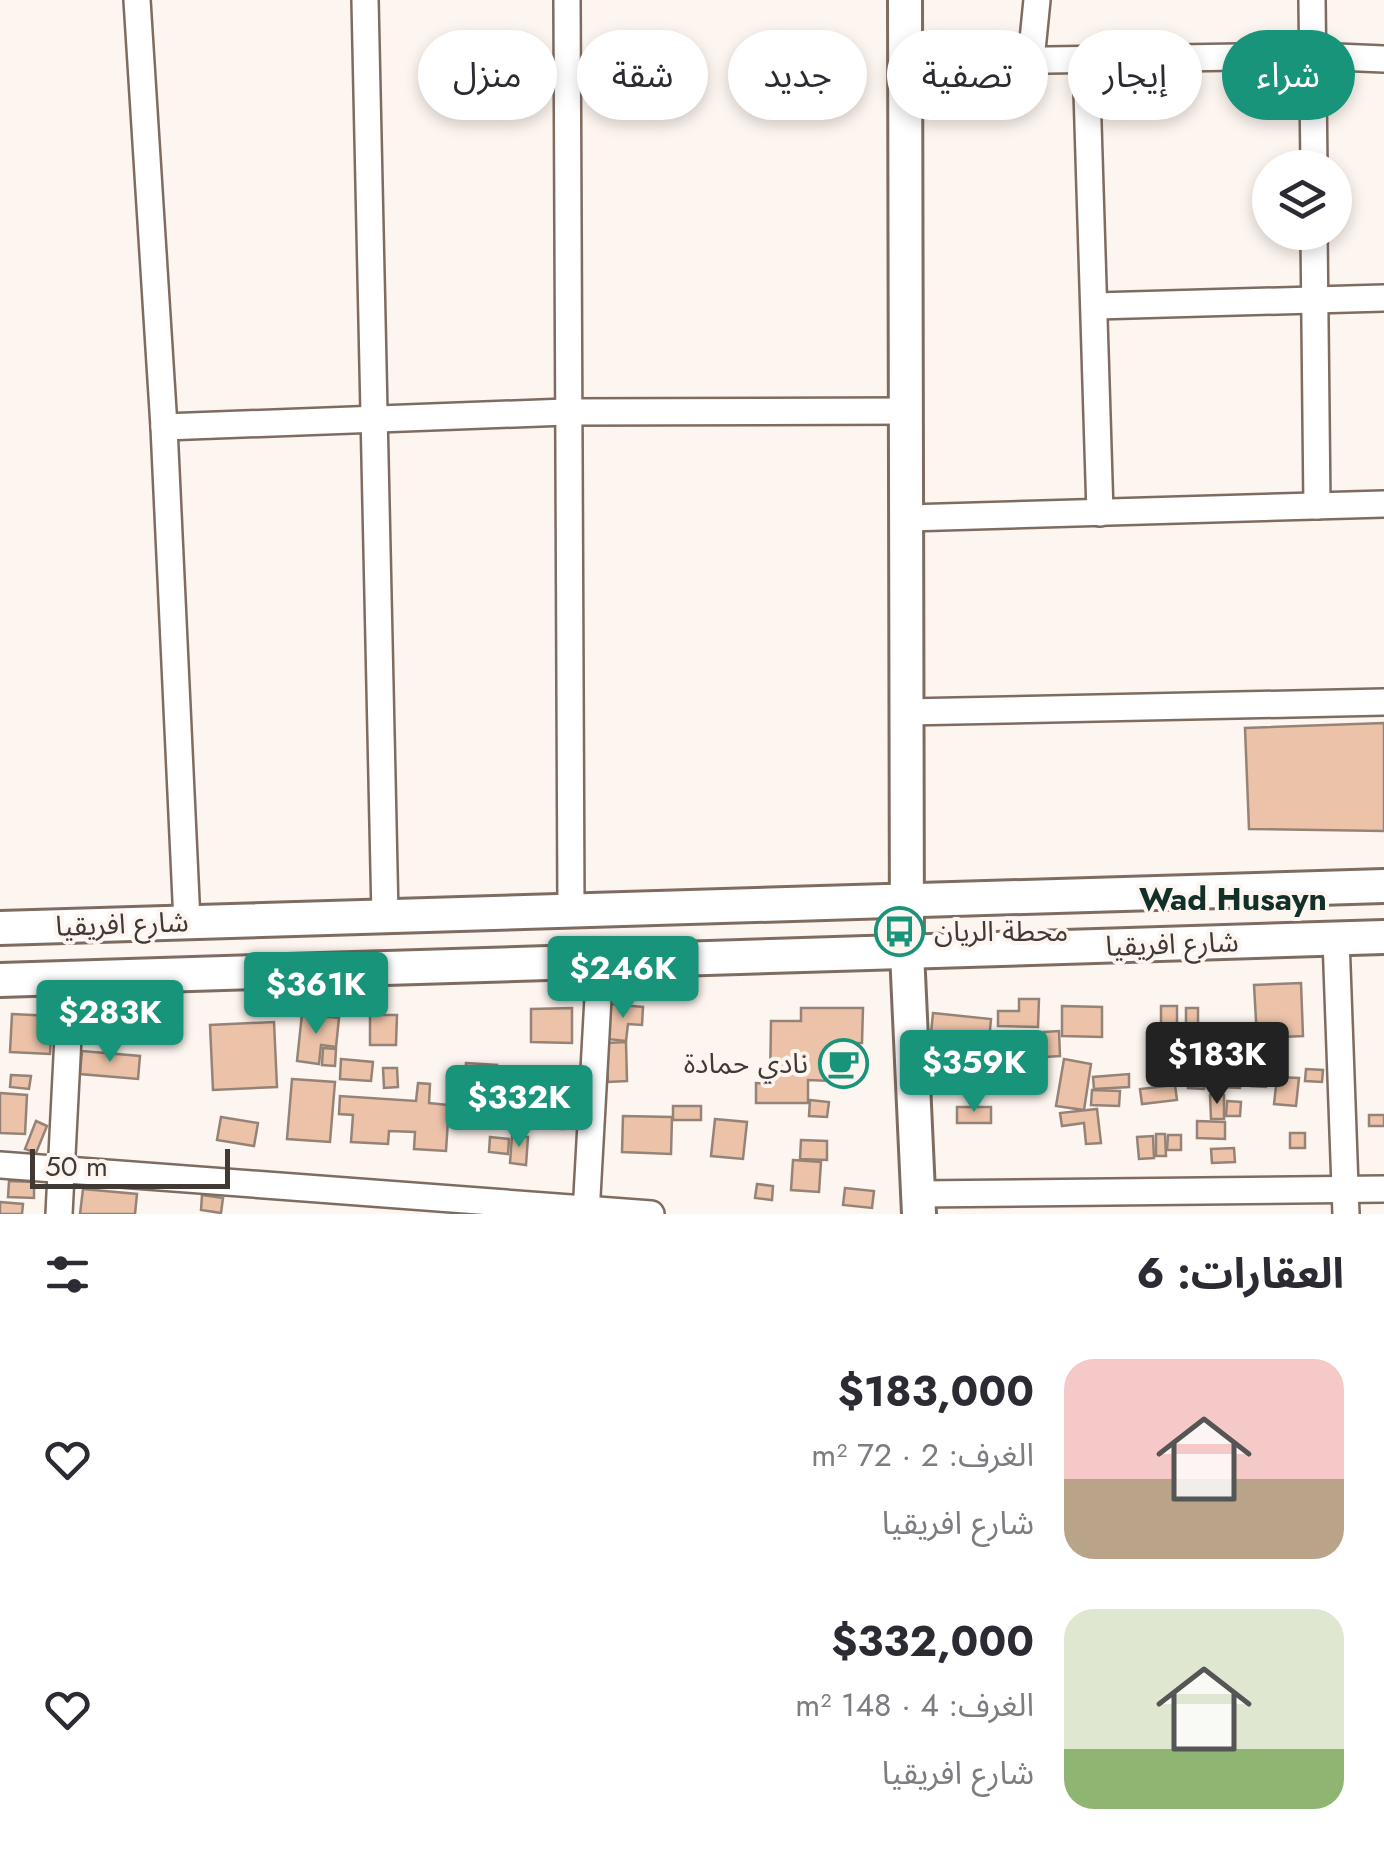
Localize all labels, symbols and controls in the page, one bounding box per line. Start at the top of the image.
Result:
chip: منزل [418,30,557,120]
chip: شقة [577,30,708,120]
chip: جديد [728,30,867,120]
chip: تصفية [887,30,1048,120]
chip: إيجار [1068,30,1202,120]
chip: شراء [1222,30,1355,120]
map controls [1252,150,1352,250]
button: layers [1252,150,1352,250]
district label: Wad Husayn [1139,876,1327,922]
street label: شارع افريقيا [55,901,189,947]
bus stop icon: محطة الريان [873,905,925,957]
place label: محطة الريان [934,911,1068,952]
street label: شارع افريقيا [1105,921,1239,967]
pin: $246K [553,936,693,1021]
text: $246K [569,945,677,991]
pin: $361K [246,952,386,1037]
text: $361K [266,961,366,1007]
pin: $283K [40,980,180,1065]
text: $283K [58,989,162,1035]
pin: $183K [1147,1022,1287,1107]
pin: $359K [904,1030,1044,1115]
text: $183K [1168,1031,1266,1077]
cafe icon: نادي حمادة [817,1037,869,1089]
text: $359K [922,1039,1026,1085]
place label: نادي حمادة [684,1043,808,1084]
pin: $332K [449,1065,589,1150]
text: $332K [467,1074,571,1120]
scale bar [30,1144,230,1188]
text: 50 m [45,1146,108,1187]
text: العقارات: 6 [1136,1243,1344,1304]
icon: filters [40,1247,95,1302]
text: $183,000 [838,1361,1034,1422]
icon: home [1144,1399,1264,1519]
icon: heart [40,1432,95,1487]
text: الغرف: 2 · 72 m² [811,1432,1034,1478]
text: شارع افريقيا [882,1500,1034,1546]
text: $332,000 [831,1611,1034,1672]
icon: home [1144,1649,1264,1769]
icon: heart [40,1682,95,1737]
text: الغرف: 4 · 148 m² [795,1682,1034,1728]
text: شارع افريقيا [882,1750,1034,1796]

